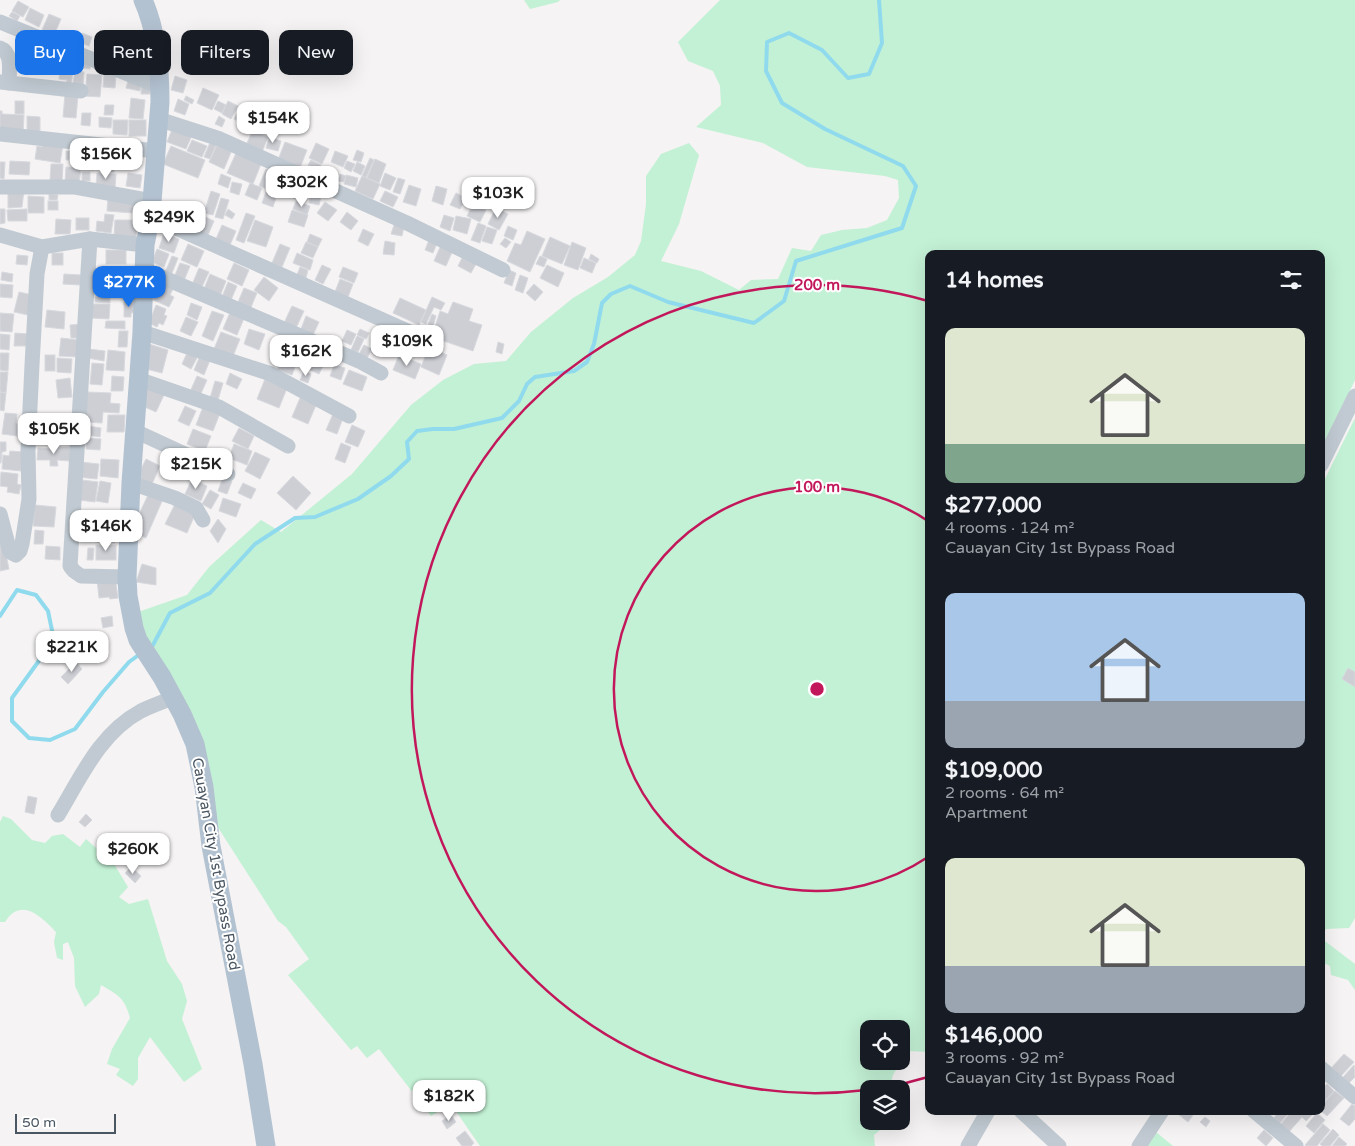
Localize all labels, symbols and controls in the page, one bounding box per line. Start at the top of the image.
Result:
chip: Buy [15,30,84,75]
chip: Rent [94,30,171,75]
chip: Filters [181,30,269,75]
chip: New [279,30,353,75]
pin: $154K [238,102,308,144]
text: $154K [248,108,298,128]
pin: $156K [71,138,141,180]
text: $156K [81,144,131,164]
pin: $302K [267,166,337,208]
text: $302K [277,172,327,192]
pin: $103K [463,176,533,219]
text: $103K [473,183,523,203]
pin: $249K [134,200,204,243]
text: $249K [144,207,194,227]
pin: $277K [94,266,164,308]
icon: filters [1277,266,1305,294]
text: 14 homes [945,268,1044,293]
text: $277K [104,272,154,292]
text: 200 m [794,276,840,294]
pin: $109K [372,324,442,367]
text: $109K [382,331,432,351]
pin: $162K [271,334,341,377]
text: $162K [281,341,331,361]
icon: home [1080,360,1170,450]
pin: $105K [19,412,89,455]
text: $105K [29,419,79,439]
pin: $215K [161,448,231,490]
text: $215K [171,454,221,474]
text: 100 m [794,478,840,496]
text: $277,000 [945,493,1041,518]
pin: $146K [71,510,141,552]
text: $146K [81,516,131,536]
text: 4 rooms · 124 m² [945,518,1074,538]
text: Cauayan City 1st Bypass Road [945,538,1175,558]
icon: home [1080,625,1170,715]
pin: $221K [37,630,107,673]
text: $221K [47,637,97,657]
centre of rings [808,680,826,698]
street label: Cauayan City 1st Bypass Road [188,756,244,972]
text: $109,000 [945,758,1043,783]
text: 2 rooms · 64 m² [945,783,1064,803]
text: Apartment [945,803,1028,823]
pin: $260K [98,832,168,875]
text: $260K [108,839,158,859]
icon: home [1080,890,1170,980]
map controls [860,1020,910,1130]
button: locate [860,1020,910,1070]
text: $146,000 [945,1023,1043,1048]
text: 3 rooms · 92 m² [945,1048,1064,1068]
text: Cauayan City 1st Bypass Road [945,1068,1175,1088]
pin: $182K [414,1080,484,1122]
button: layers [860,1080,910,1130]
text: $182K [424,1086,474,1106]
scale bar [15,1111,116,1134]
text: 50 m [22,1114,56,1131]

